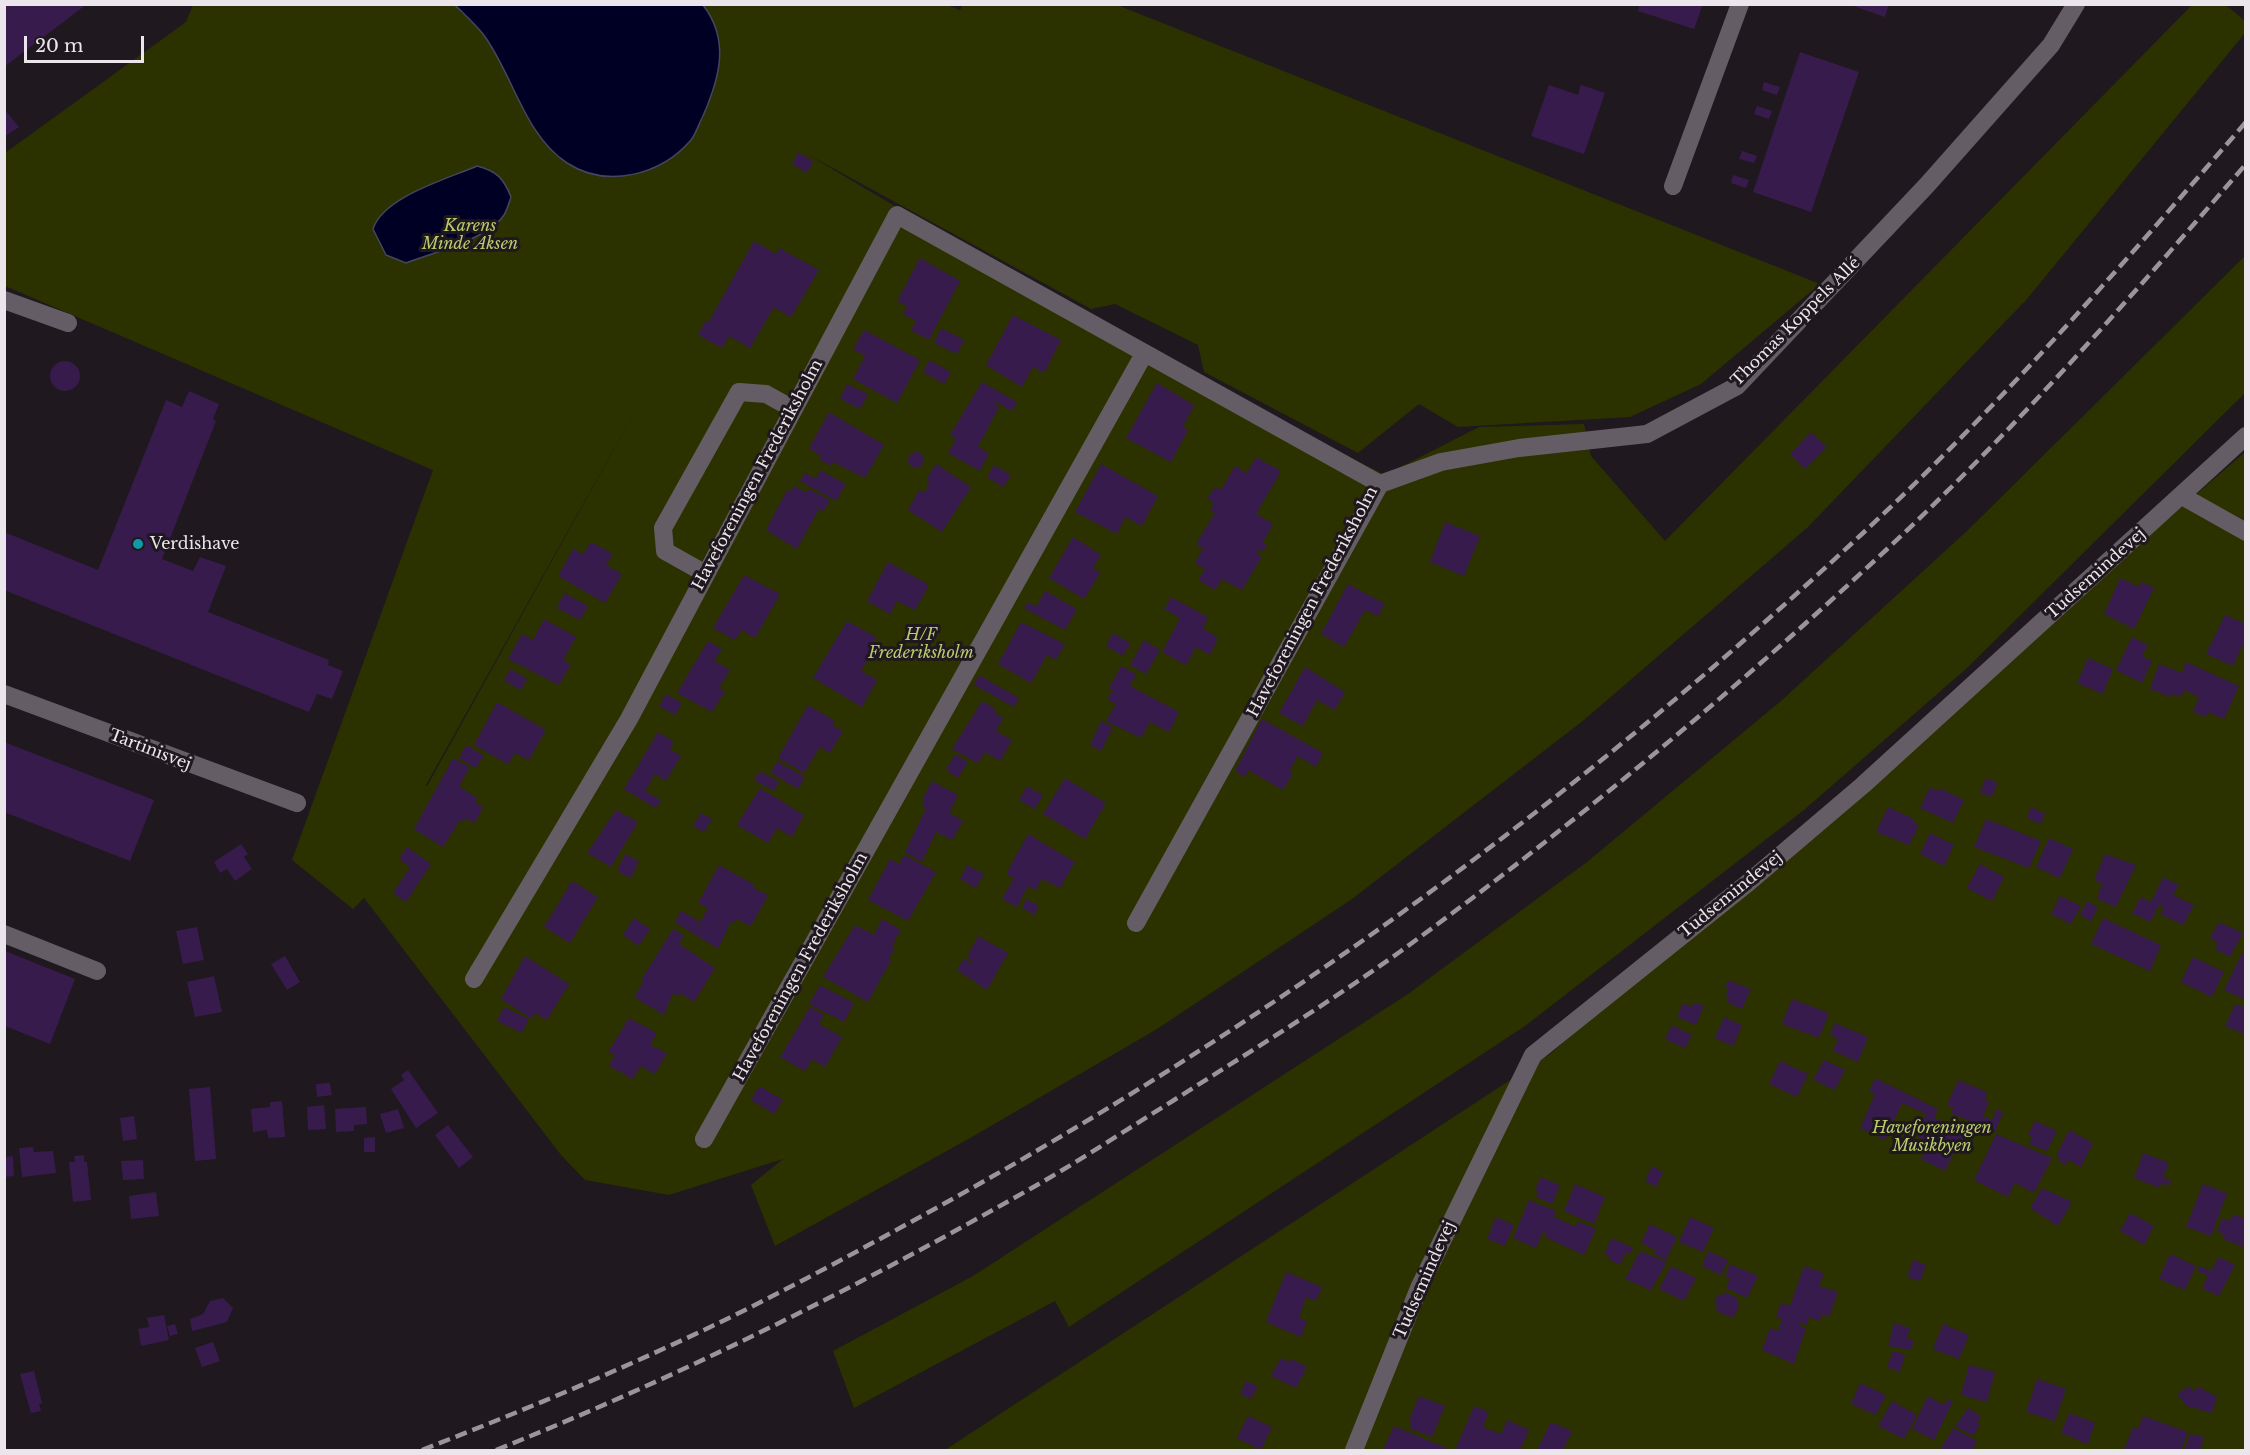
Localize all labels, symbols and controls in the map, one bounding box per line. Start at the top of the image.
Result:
scale bar [27,24,147,62]
text: 20 m [35,35,83,57]
park label: Karens Minde Aksen [422,216,518,254]
street label: Thomas Koppels Allé [1728,254,1864,390]
street label: Haveforeningen Frederiksholm [689,356,827,594]
street label: Haveforeningen Frederiksholm [1244,483,1382,721]
street label: Tudsemindevej [2042,524,2150,624]
place label: Verdishave [150,534,239,554]
marker: Verdishave [131,537,145,551]
park label: H/F Frederiksholm [868,625,974,663]
street label: Tartinisvej [106,726,194,774]
street label: Tudsemindevej [1676,848,1786,942]
street label: Haveforeningen Frederiksholm [730,849,872,1085]
park label: Haveforeningen Musikbyen [1872,1118,1992,1156]
street label: Tudsemindevej [1390,1218,1460,1342]

